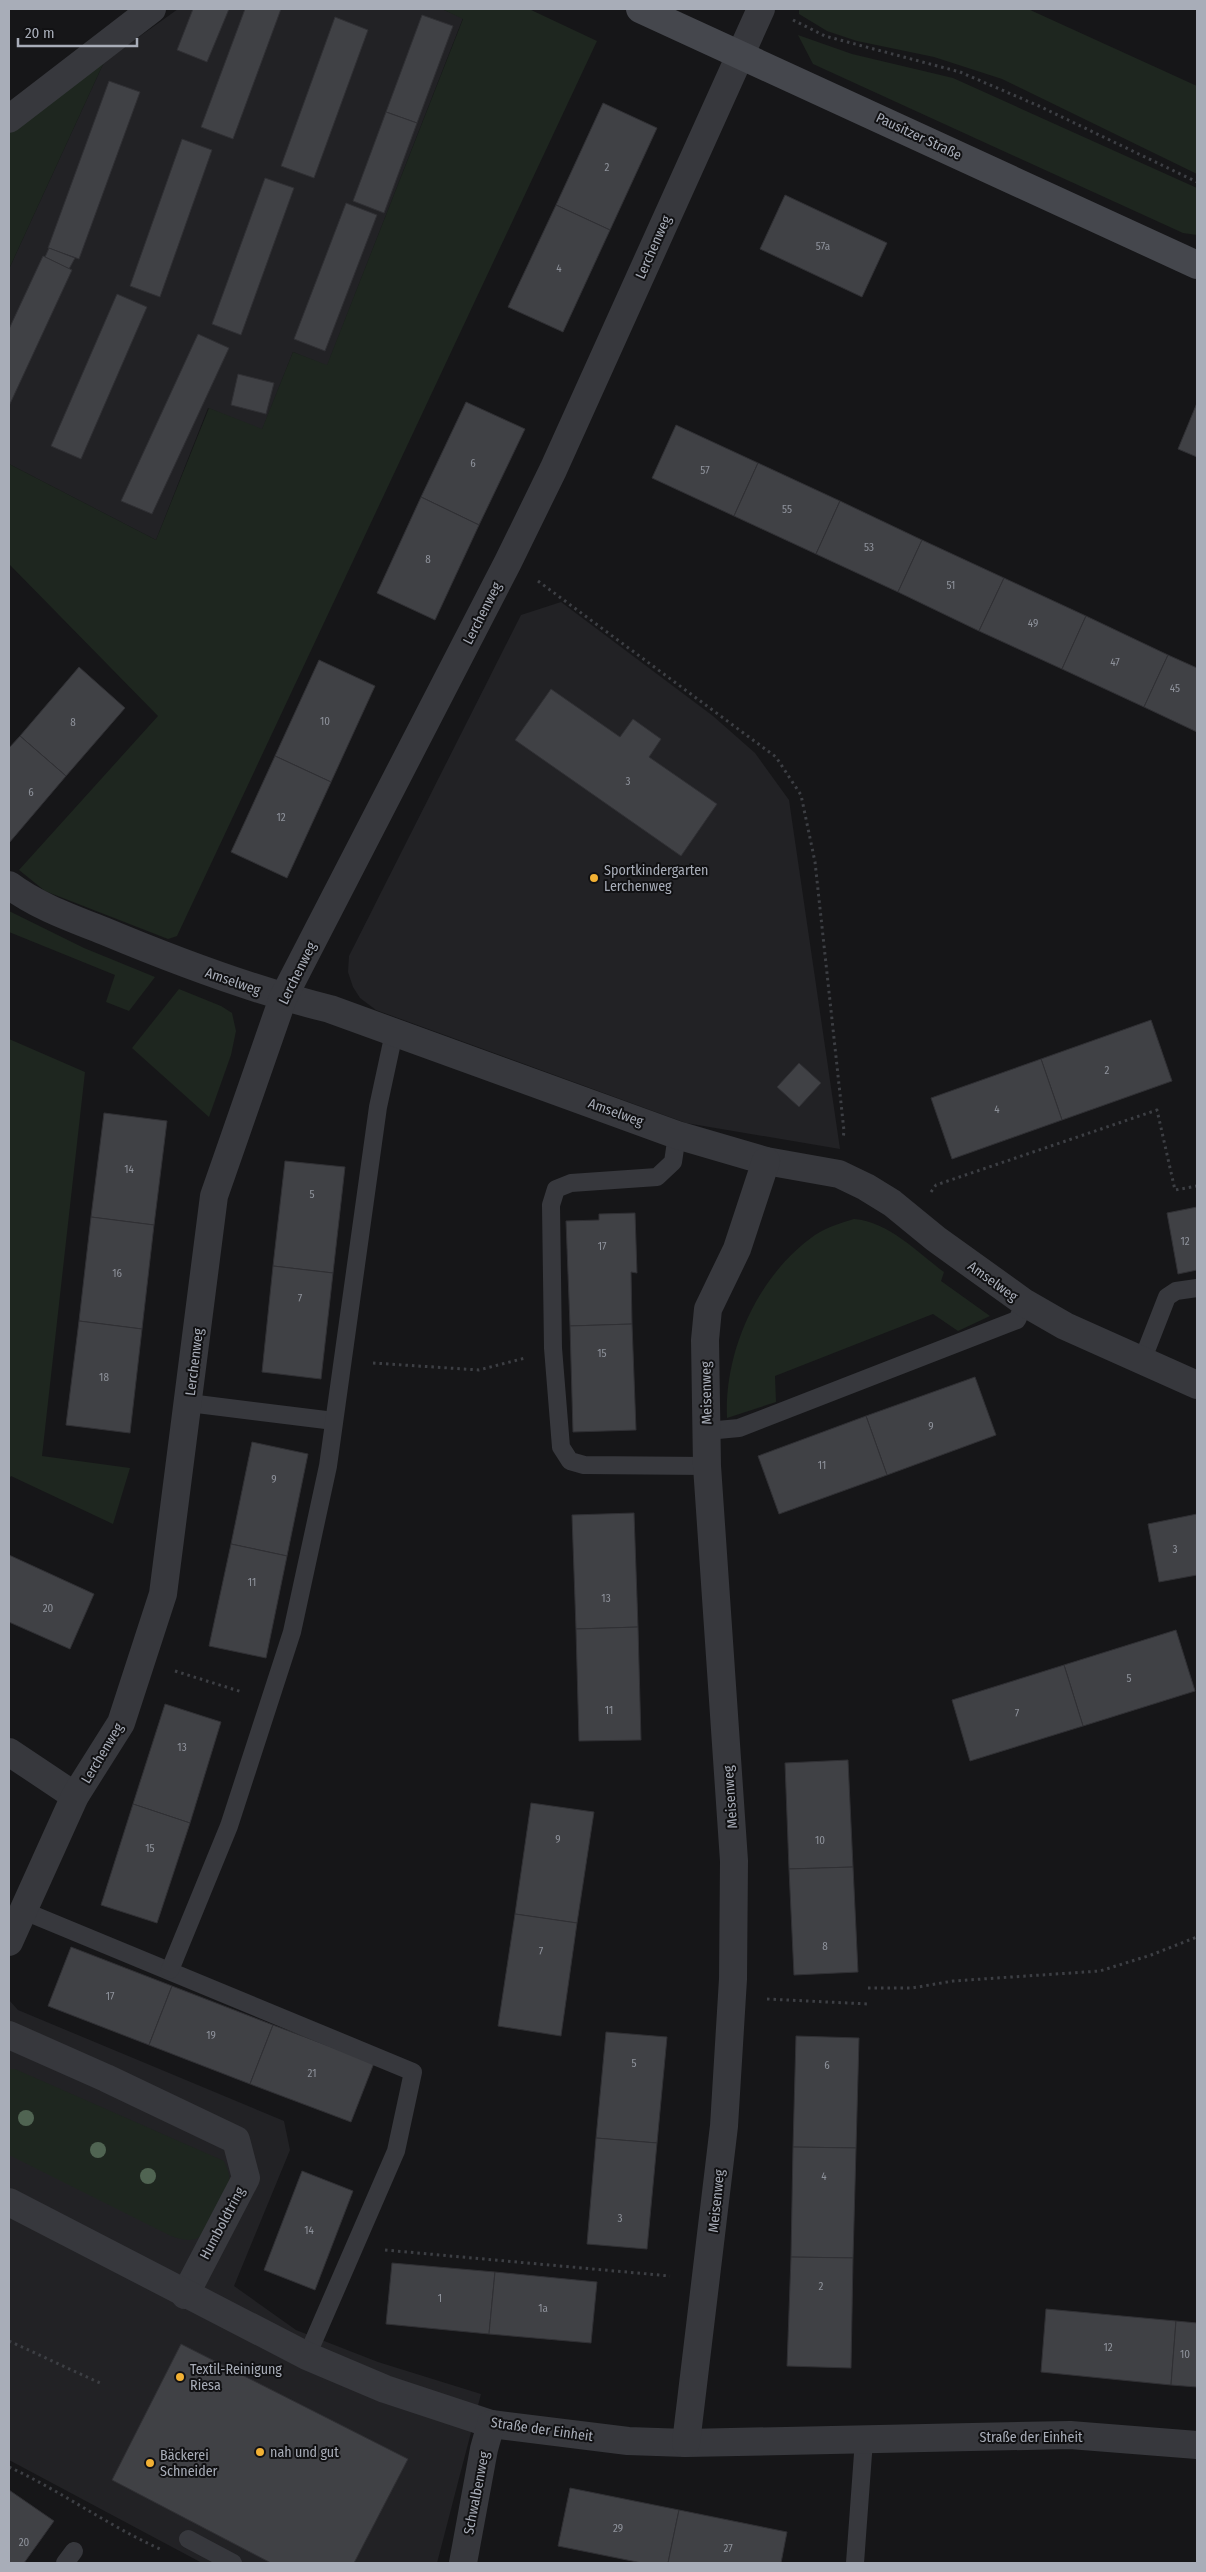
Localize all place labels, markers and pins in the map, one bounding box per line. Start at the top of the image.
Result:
place label: Sportkindergarten Lerchenweg [604,862,708,895]
marker: Sportkindergarten Lerchenweg [588,872,600,884]
place label: Textil-Reinigung Riesa [190,2361,282,2394]
marker: Textil-Reinigung Riesa [174,2371,186,2383]
place label: nah und gut [270,2444,339,2461]
marker: nah und gut [254,2446,266,2458]
place label: Bäckerei Schneider [160,2447,218,2480]
marker: Bäckerei Schneider [144,2457,156,2469]

